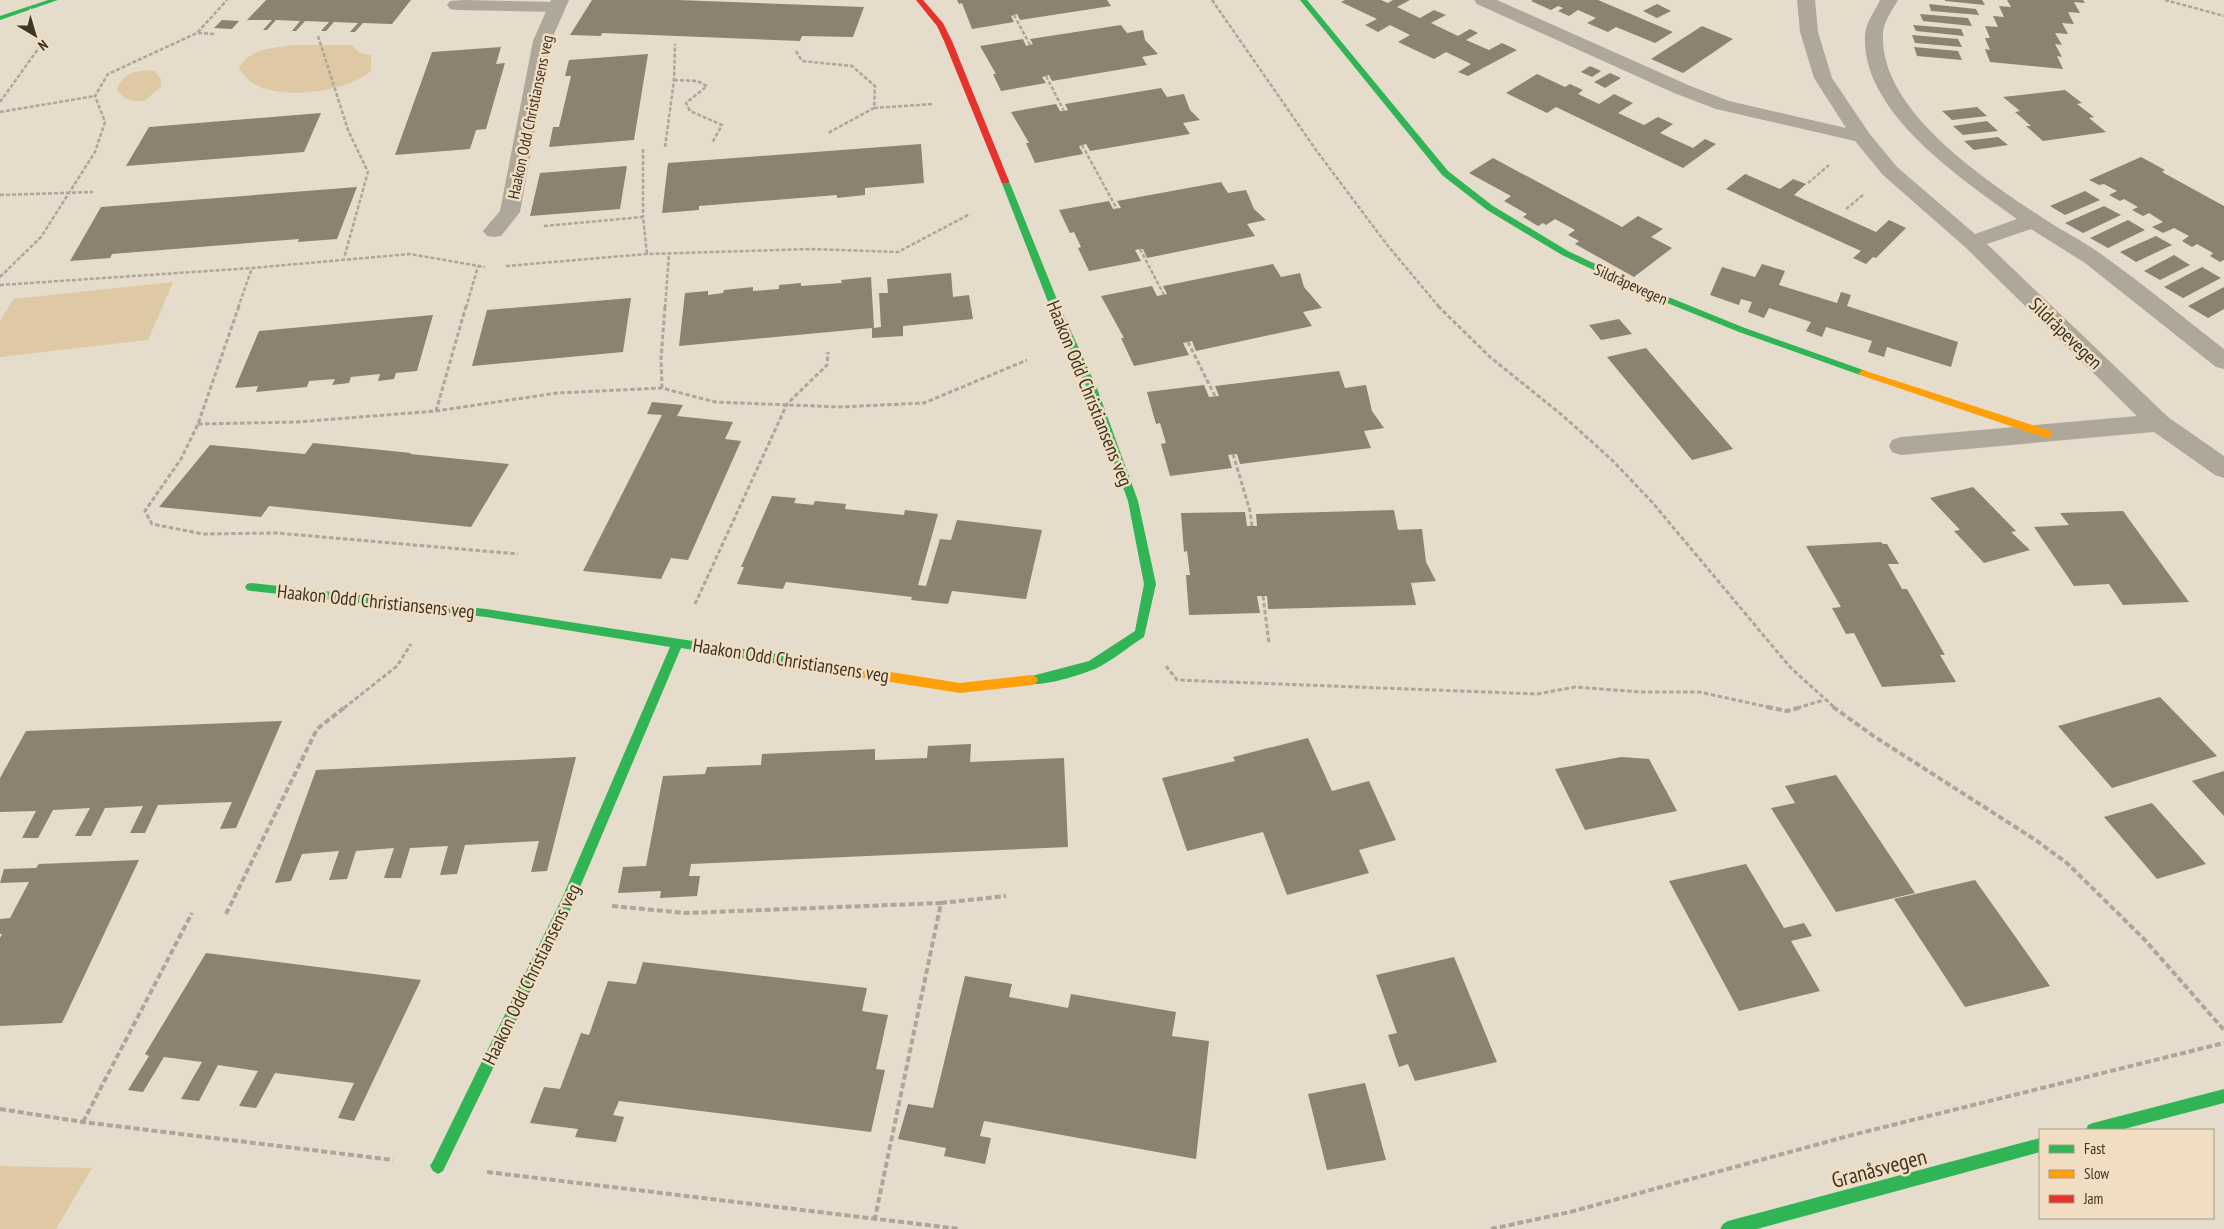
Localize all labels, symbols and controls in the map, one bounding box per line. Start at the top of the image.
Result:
north arrow [10,10,60,60]
street label: Haakon Odd Christiansens veg [503,33,557,201]
text: N [34,36,52,55]
street label: Sildråpevegen [1591,259,1671,309]
street label: Sildråpevegen [2024,292,2108,374]
street label: Haakon Odd Christiansens veg [1042,297,1138,489]
street label: Haakon Odd Christiansens veg [276,579,476,623]
street label: Haakon Odd Christiansens veg [691,633,891,687]
street label: Haakon Odd Christiansens veg [477,880,585,1068]
legend [2039,1129,2214,1219]
text: Fast [2084,1139,2105,1158]
street label: Granåsvegen [1828,1142,1930,1194]
text: Slow [2084,1164,2109,1183]
text: Jam [2083,1189,2103,1208]

